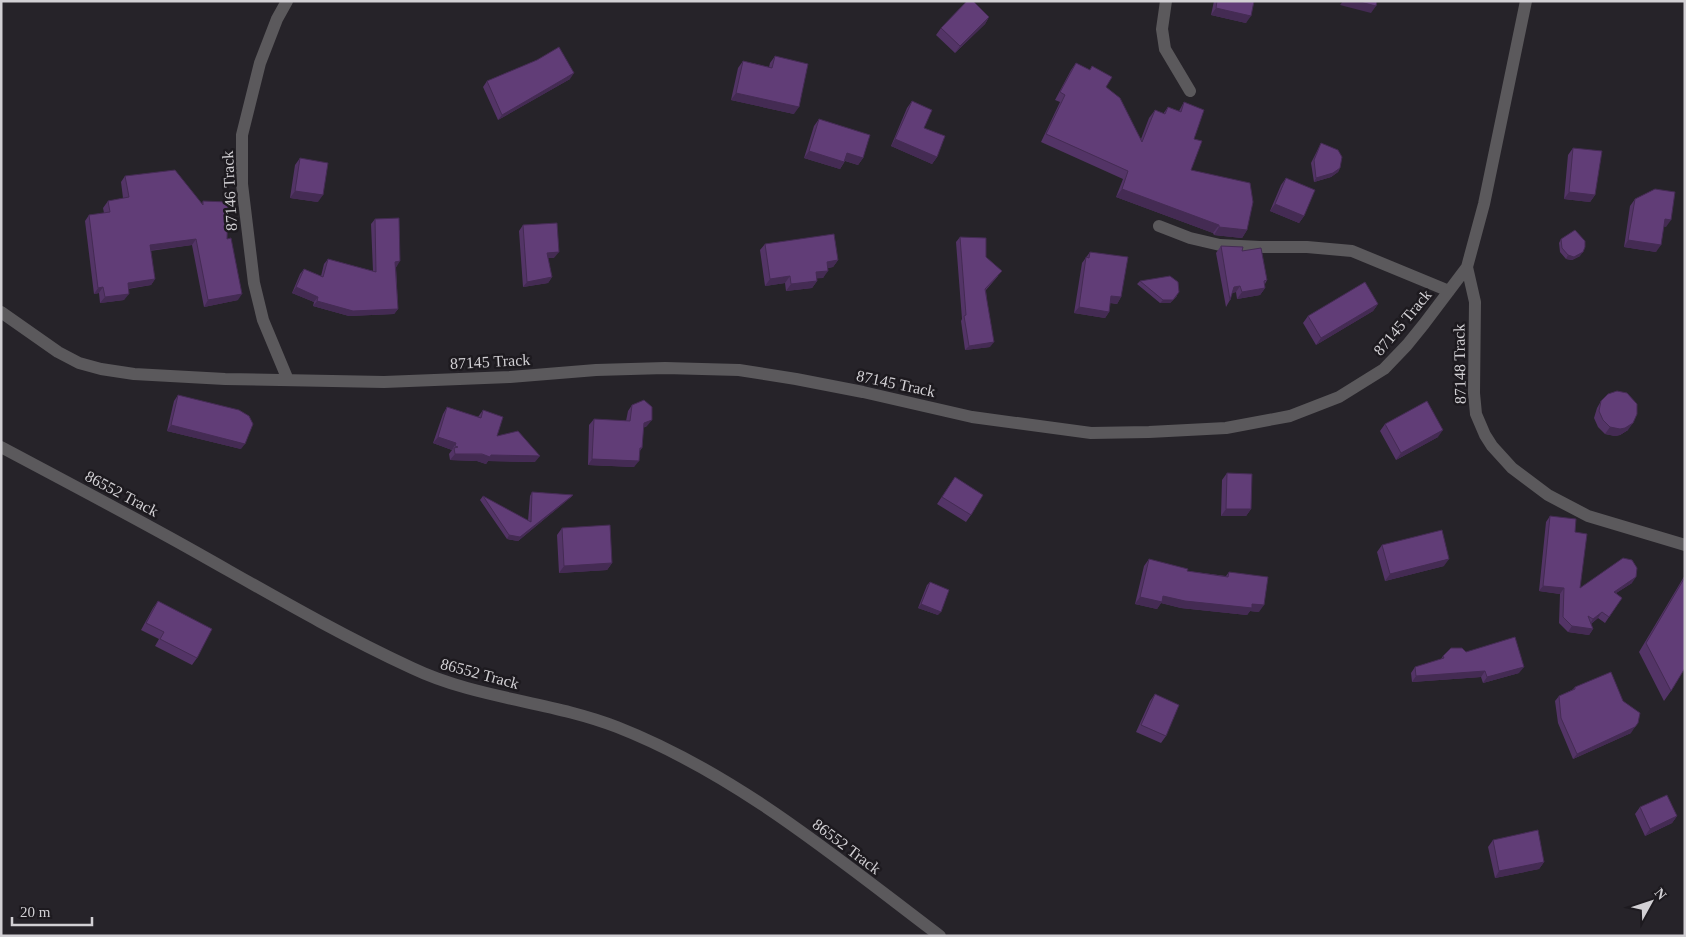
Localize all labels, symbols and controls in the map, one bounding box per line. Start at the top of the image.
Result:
street label: 87146 Track [219,150,240,232]
street label: 87145 Track [1370,286,1435,359]
street label: 87148 Track [1450,324,1469,404]
street label: 87145 Track [449,351,531,372]
street label: 87145 Track [855,367,937,400]
street label: 86552 Track [82,467,161,520]
street label: 86552 Track [439,655,521,692]
street label: 86552 Track [809,815,884,877]
north arrow [1626,877,1676,927]
text: N [1652,885,1670,903]
scale bar [12,894,92,926]
text: 20 m [20,904,51,920]

